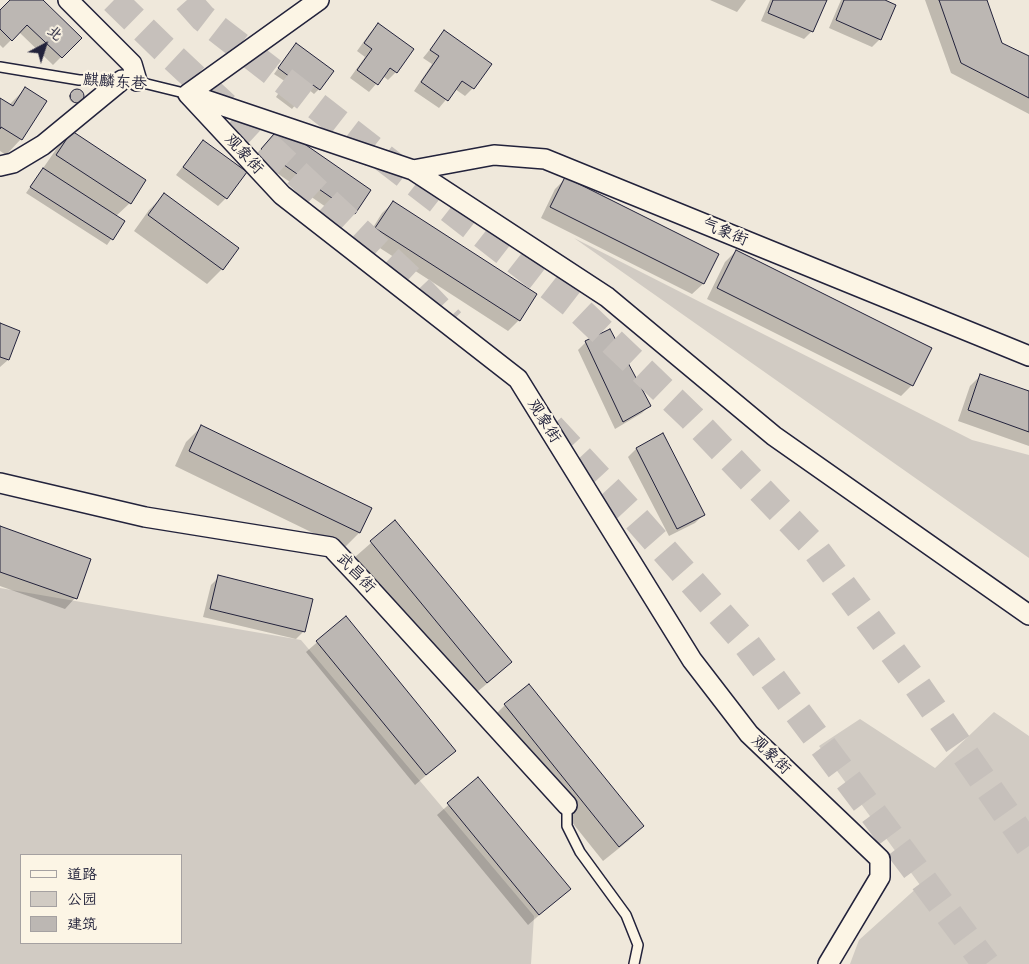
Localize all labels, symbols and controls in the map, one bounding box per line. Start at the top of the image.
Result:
north arrow [20,20,70,70]
text: 北 [44,22,66,44]
street label: 麒麟东巷 [82,70,148,94]
street label: 观象街 [221,130,267,178]
street label: 气象街 [699,214,751,250]
street label: 观象街 [523,396,565,446]
street label: 武昌街 [332,549,380,597]
street label: 观象街 [747,731,795,779]
legend [20,854,182,944]
text: 道路 [67,865,97,883]
text: 公园 [67,890,97,908]
text: 建筑 [67,915,97,933]

